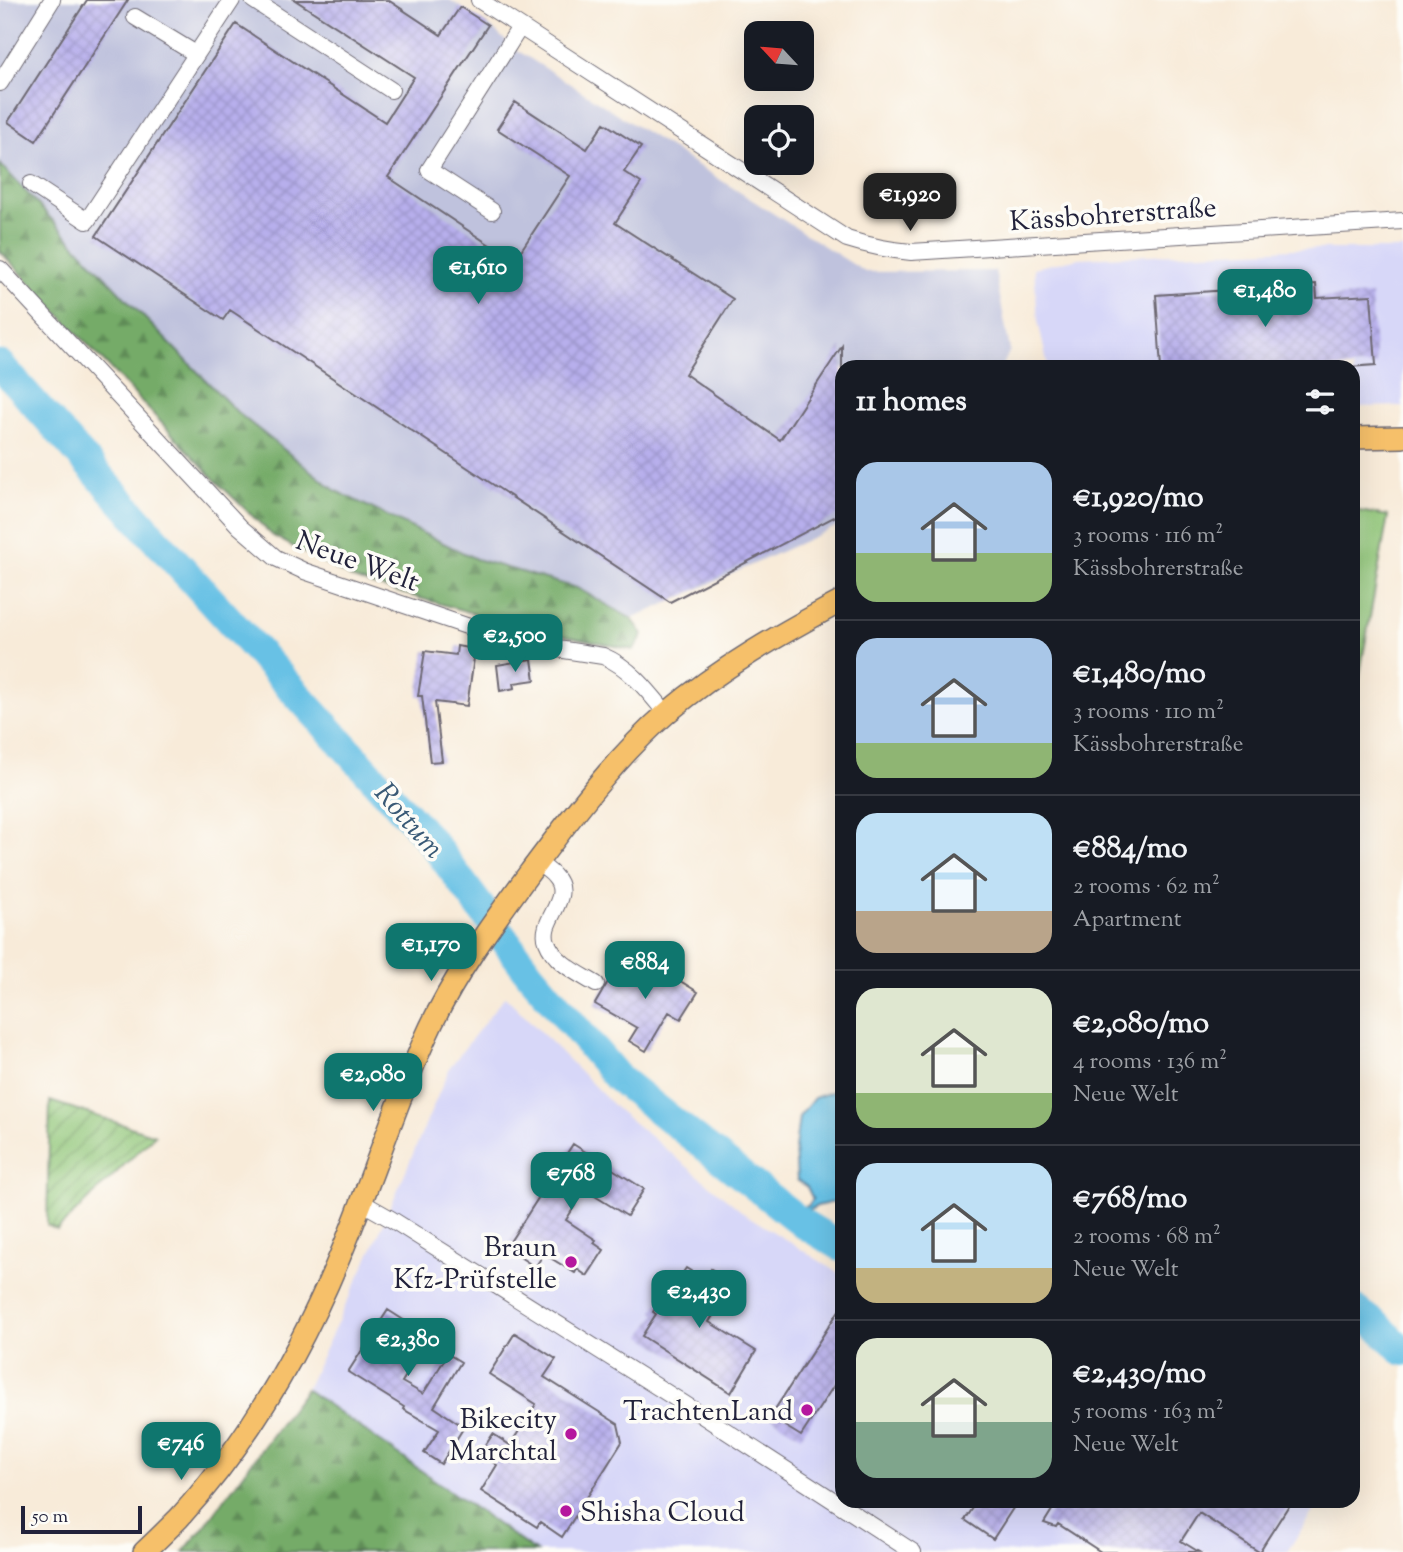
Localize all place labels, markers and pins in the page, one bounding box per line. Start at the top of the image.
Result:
pin: €1,920 [853,174,967,233]
pin: €1,610 [421,246,535,306]
pin: €1,480 [1208,270,1322,329]
pin: €2,500 [458,614,572,674]
pin: €1,170 [374,923,488,983]
pin: €884 [604,942,686,1001]
pin: €2,080 [316,1054,430,1113]
pin: €768 [530,1152,612,1212]
place label: Braun Kfz-Prüfstelle [393,1229,557,1301]
marker: Braun Kfz-Prüfstelle [563,1254,579,1270]
pin: €2,430 [642,1270,756,1330]
pin: €2,380 [351,1318,465,1378]
place label: TrachtenLand [623,1393,793,1433]
place label: Bikecity Marchtal [449,1401,557,1473]
marker: TrachtenLand [799,1402,815,1418]
pin: €746 [140,1422,222,1482]
marker: Bikecity Marchtal [563,1426,579,1442]
place label: Shisha Cloud [580,1494,745,1534]
marker: Shisha Cloud [558,1503,574,1519]

